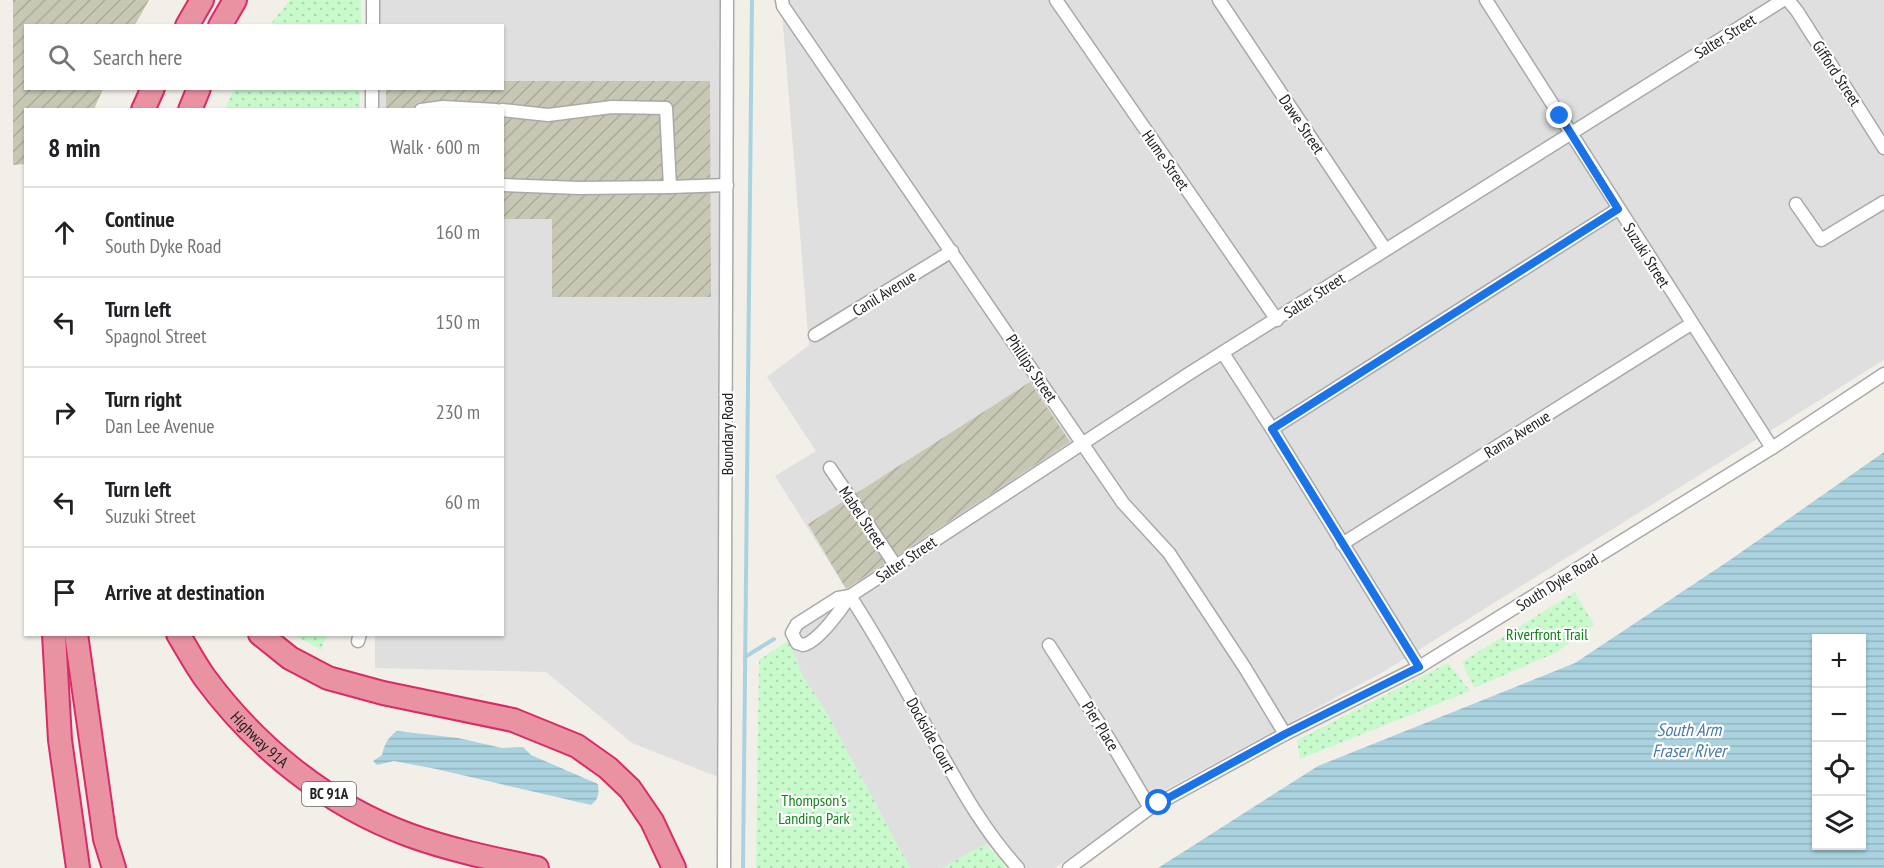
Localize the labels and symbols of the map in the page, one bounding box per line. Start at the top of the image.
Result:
street label: Salter Street [1691,9,1760,63]
street label: Gifford Street [1808,36,1866,110]
street label: Dawe Street [1275,91,1329,158]
route end [1546,102,1572,128]
street label: Hume Street [1138,126,1194,195]
street label: Suzuki Street [1619,219,1675,292]
street label: Canil Avenue [849,266,919,320]
street label: Salter Street [1280,268,1349,322]
street label: Phillips Street [1002,330,1062,406]
street label: Boundary Road [717,393,737,475]
street label: Rama Avenue [1480,406,1554,462]
street label: Mabel Street [835,482,891,552]
street label: Salter Street [872,531,941,587]
street label: South Dyke Road [1512,549,1602,615]
park label: Riverfront Trail [1506,624,1588,644]
street label: Dockside Court [902,694,960,777]
street label: Pier Place [1078,698,1124,754]
street label: Highway 91A [227,707,293,772]
water label: South Arm Fraser River [1652,718,1729,762]
road number: BC 91A [302,782,356,806]
route start [1145,789,1171,815]
park label: Thompson's Landing Park [778,790,850,828]

